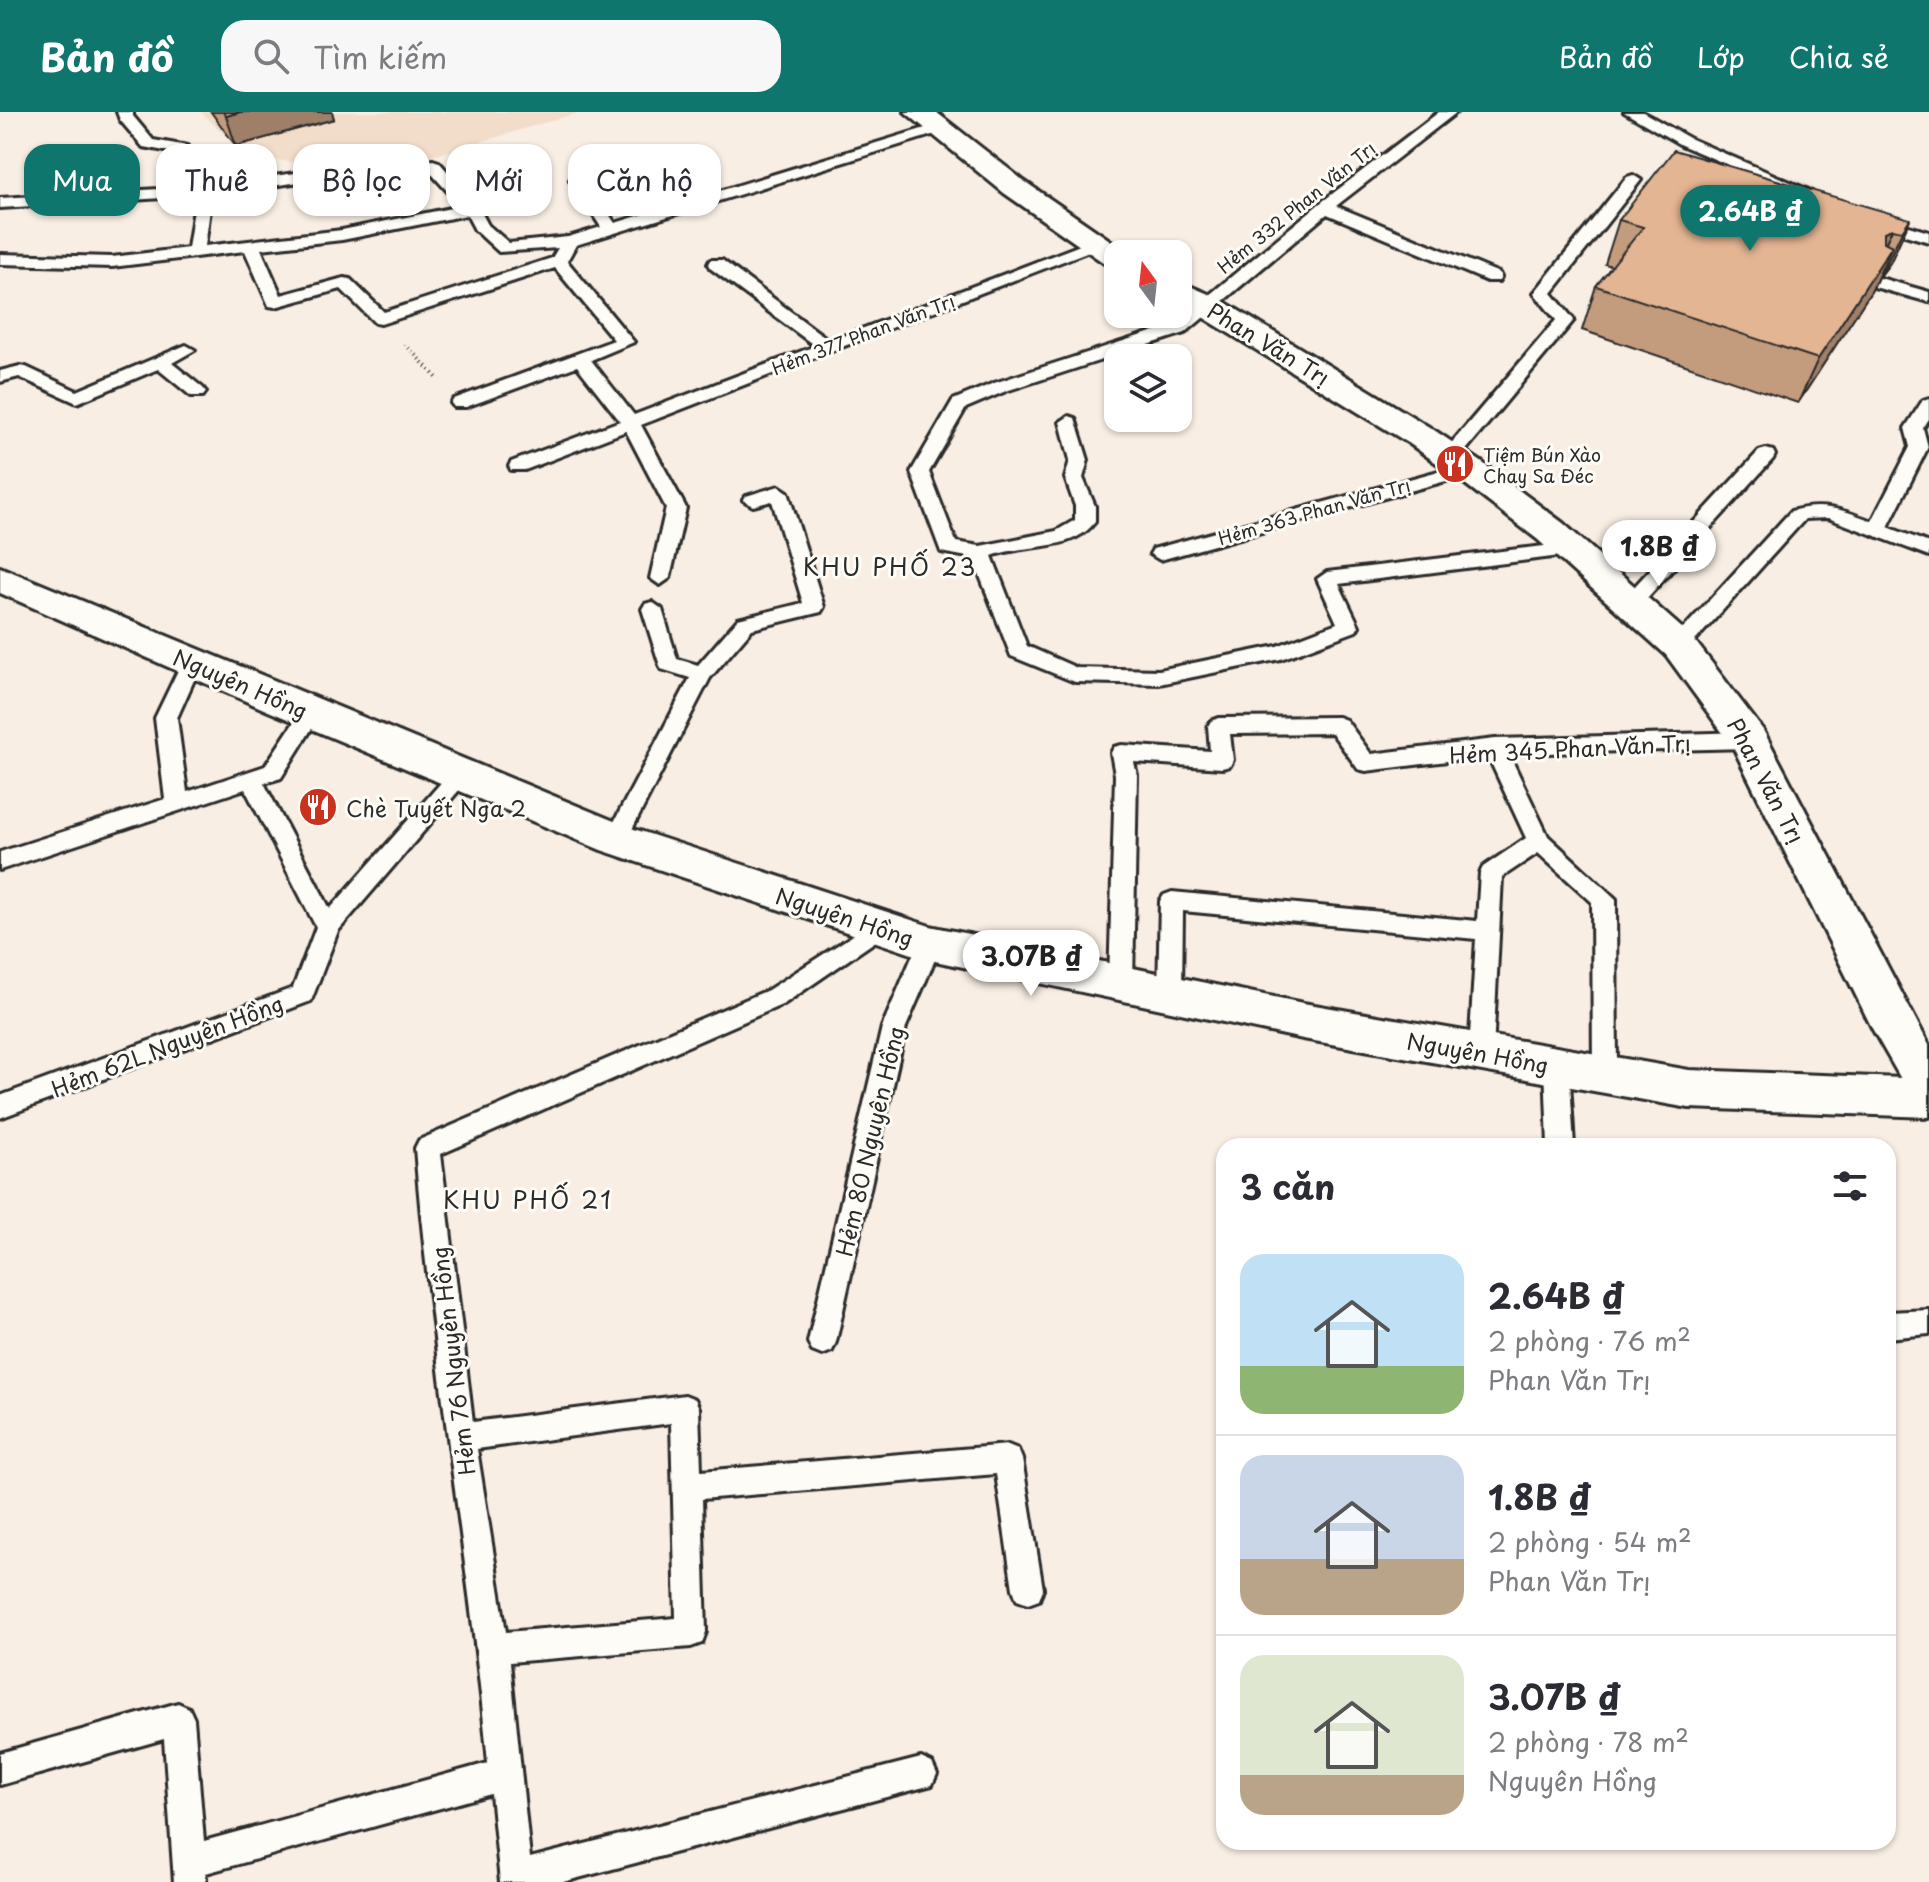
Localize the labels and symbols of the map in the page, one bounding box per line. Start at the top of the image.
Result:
street label: Hẻm 332 Phan Văn Trị [1211,135,1381,279]
pin: 2.64B ₫ [1676,185,1824,253]
north arrow [1104,240,1192,328]
street label: Hẻm 377 Phan Văn Trị [768,287,958,381]
street label: Phan Văn Trị [1202,293,1336,393]
place label: Tiệm Bún Xào Chay Sa Đéc [1483,441,1601,489]
restaurant icon: Tiệm Bún Xào Chay Sa Đéc [1434,443,1476,485]
street label: Hẻm 363 Phan Văn Trị [1215,471,1413,551]
pin: 1.8B ₫ [1594,520,1724,588]
district label: KHU PHỐ 23 [803,548,977,584]
street label: Nguyên Hồng [169,640,313,726]
street label: Phan Văn Trị [1720,712,1814,848]
street label: Hẻm 345 Phan Văn Trị [1448,725,1692,771]
restaurant icon: Chè Tuyết Nga 2 [297,786,339,828]
place label: Chè Tuyết Nga 2 [346,791,526,824]
street label: Nguyên Hồng [772,878,918,954]
pin: 3.07B ₫ [957,930,1105,998]
street label: Hẻm 62L Nguyên Hồng [46,986,288,1104]
street label: Hẻm 80 Nguyên Hồng [826,1023,912,1259]
street label: Nguyên Hồng [1405,1023,1551,1081]
district label: KHU PHỐ 21 [443,1181,613,1217]
street label: Hẻm 76 Nguyên Hồng [422,1245,482,1477]

